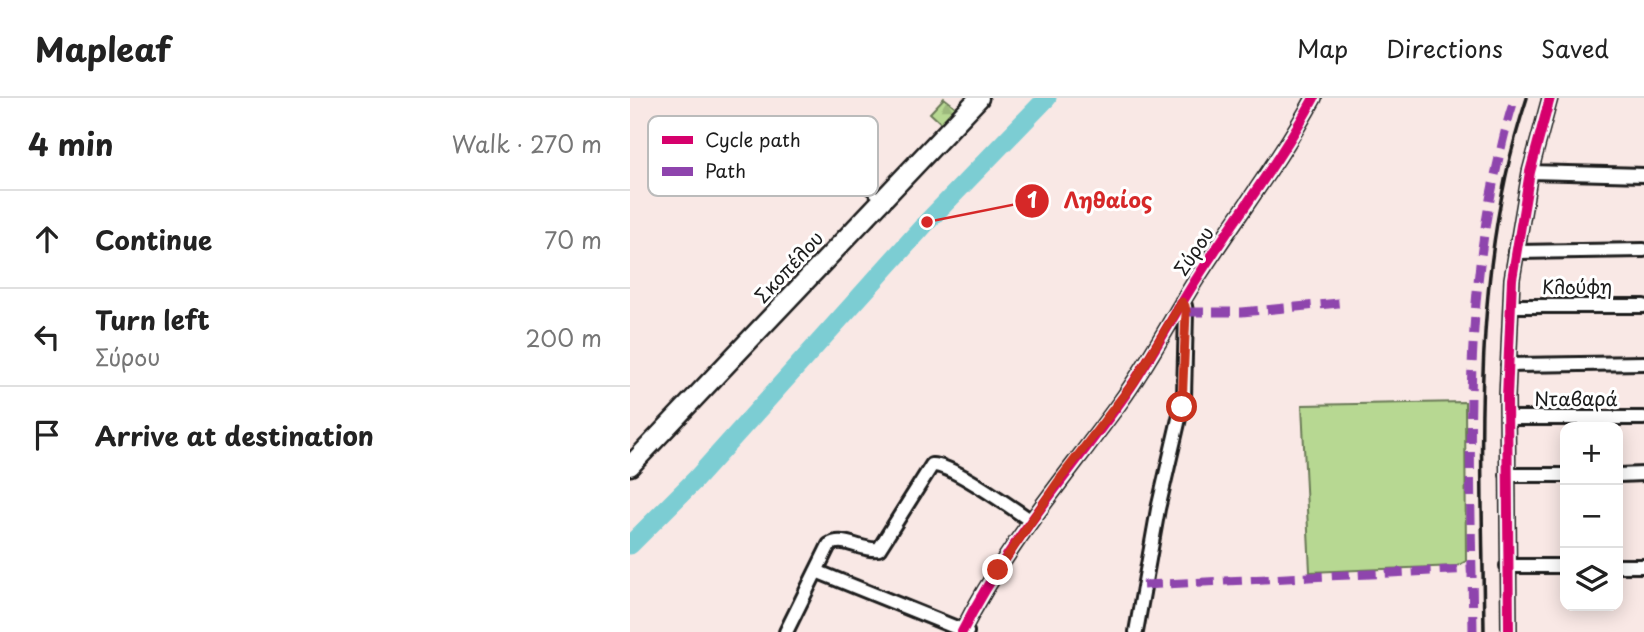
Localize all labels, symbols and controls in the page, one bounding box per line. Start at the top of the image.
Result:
text: Mapleaf [35,23,171,73]
text: Map [1297,30,1348,66]
text: Directions [1386,30,1503,66]
text: Saved [1541,30,1609,66]
legend [648,116,878,196]
text: 4 min [28,121,114,166]
text: Cycle path [705,125,801,153]
text: Walk · 270 m [452,126,602,161]
text: Path [705,156,746,184]
callout: Ληθαίος [1014,180,1166,222]
text: 1 [1027,183,1037,215]
text: Ληθαίος [1064,183,1152,215]
icon: ahead [28,220,66,258]
text: Continue [95,220,212,259]
street label: Σύρου [1166,220,1220,281]
text: 70 m [544,222,602,257]
street label: Σκοπέλου [747,224,829,309]
street label: Κλούφη [1542,272,1612,300]
text: Turn left [95,300,210,339]
icon: left [28,318,66,356]
text: 200 m [525,320,602,355]
text: Σύρου [95,339,160,374]
street label: Νταβαρά [1534,384,1618,412]
route start [1166,391,1197,422]
icon: arrive [28,416,66,454]
text: Arrive at destination [95,416,374,455]
map controls [1560,422,1623,611]
button: + [1560,422,1623,485]
button: − [1560,485,1623,548]
button: layers [1560,548,1623,611]
route end [982,554,1013,585]

